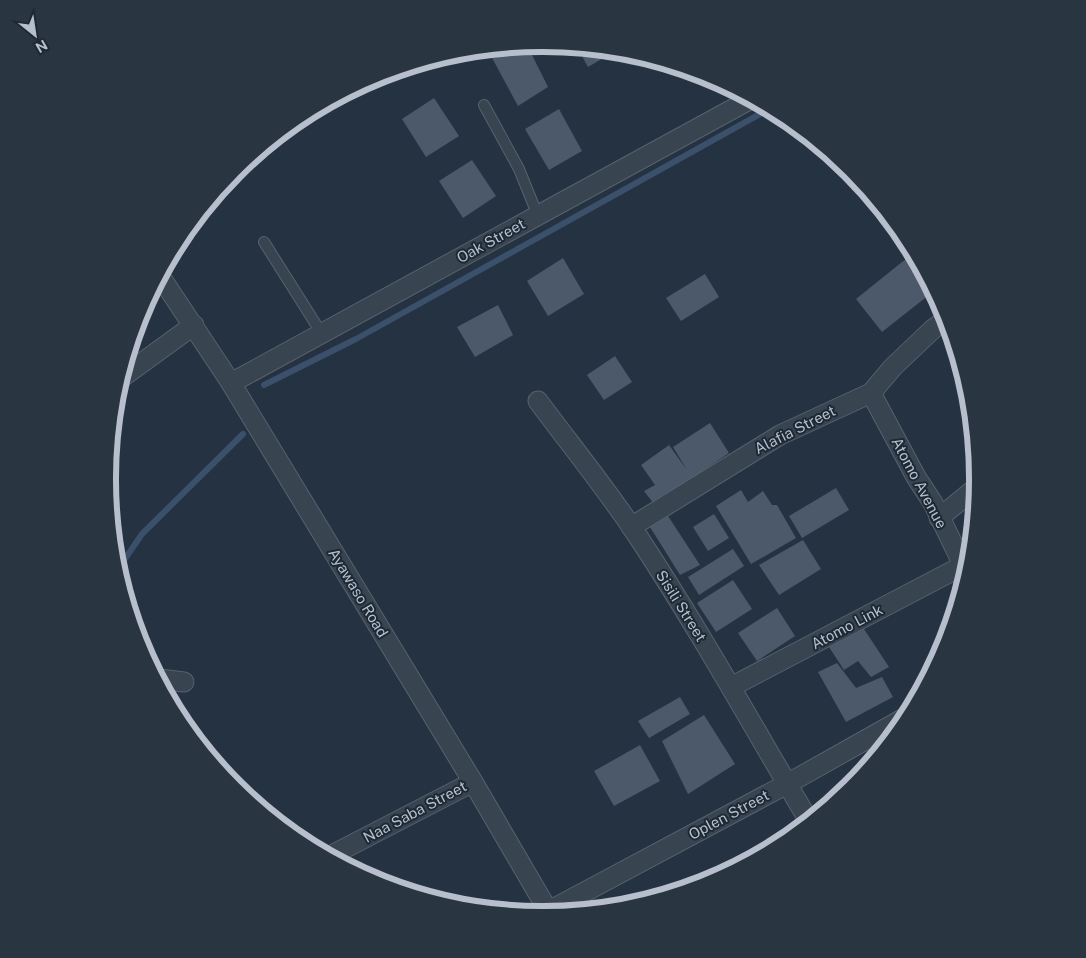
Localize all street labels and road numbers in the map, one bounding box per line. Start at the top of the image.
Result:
street label: Oak Street [454,215,528,266]
street label: Alafia Street [751,402,838,457]
street label: Atomo Avenue [888,434,951,531]
street label: Ayawaso Road [325,545,392,640]
street label: Sisili Street [653,567,710,645]
street label: Atomo Link [808,601,885,652]
street label: Naa Saba Street [360,777,469,846]
street label: Oplen Street [686,786,772,843]

